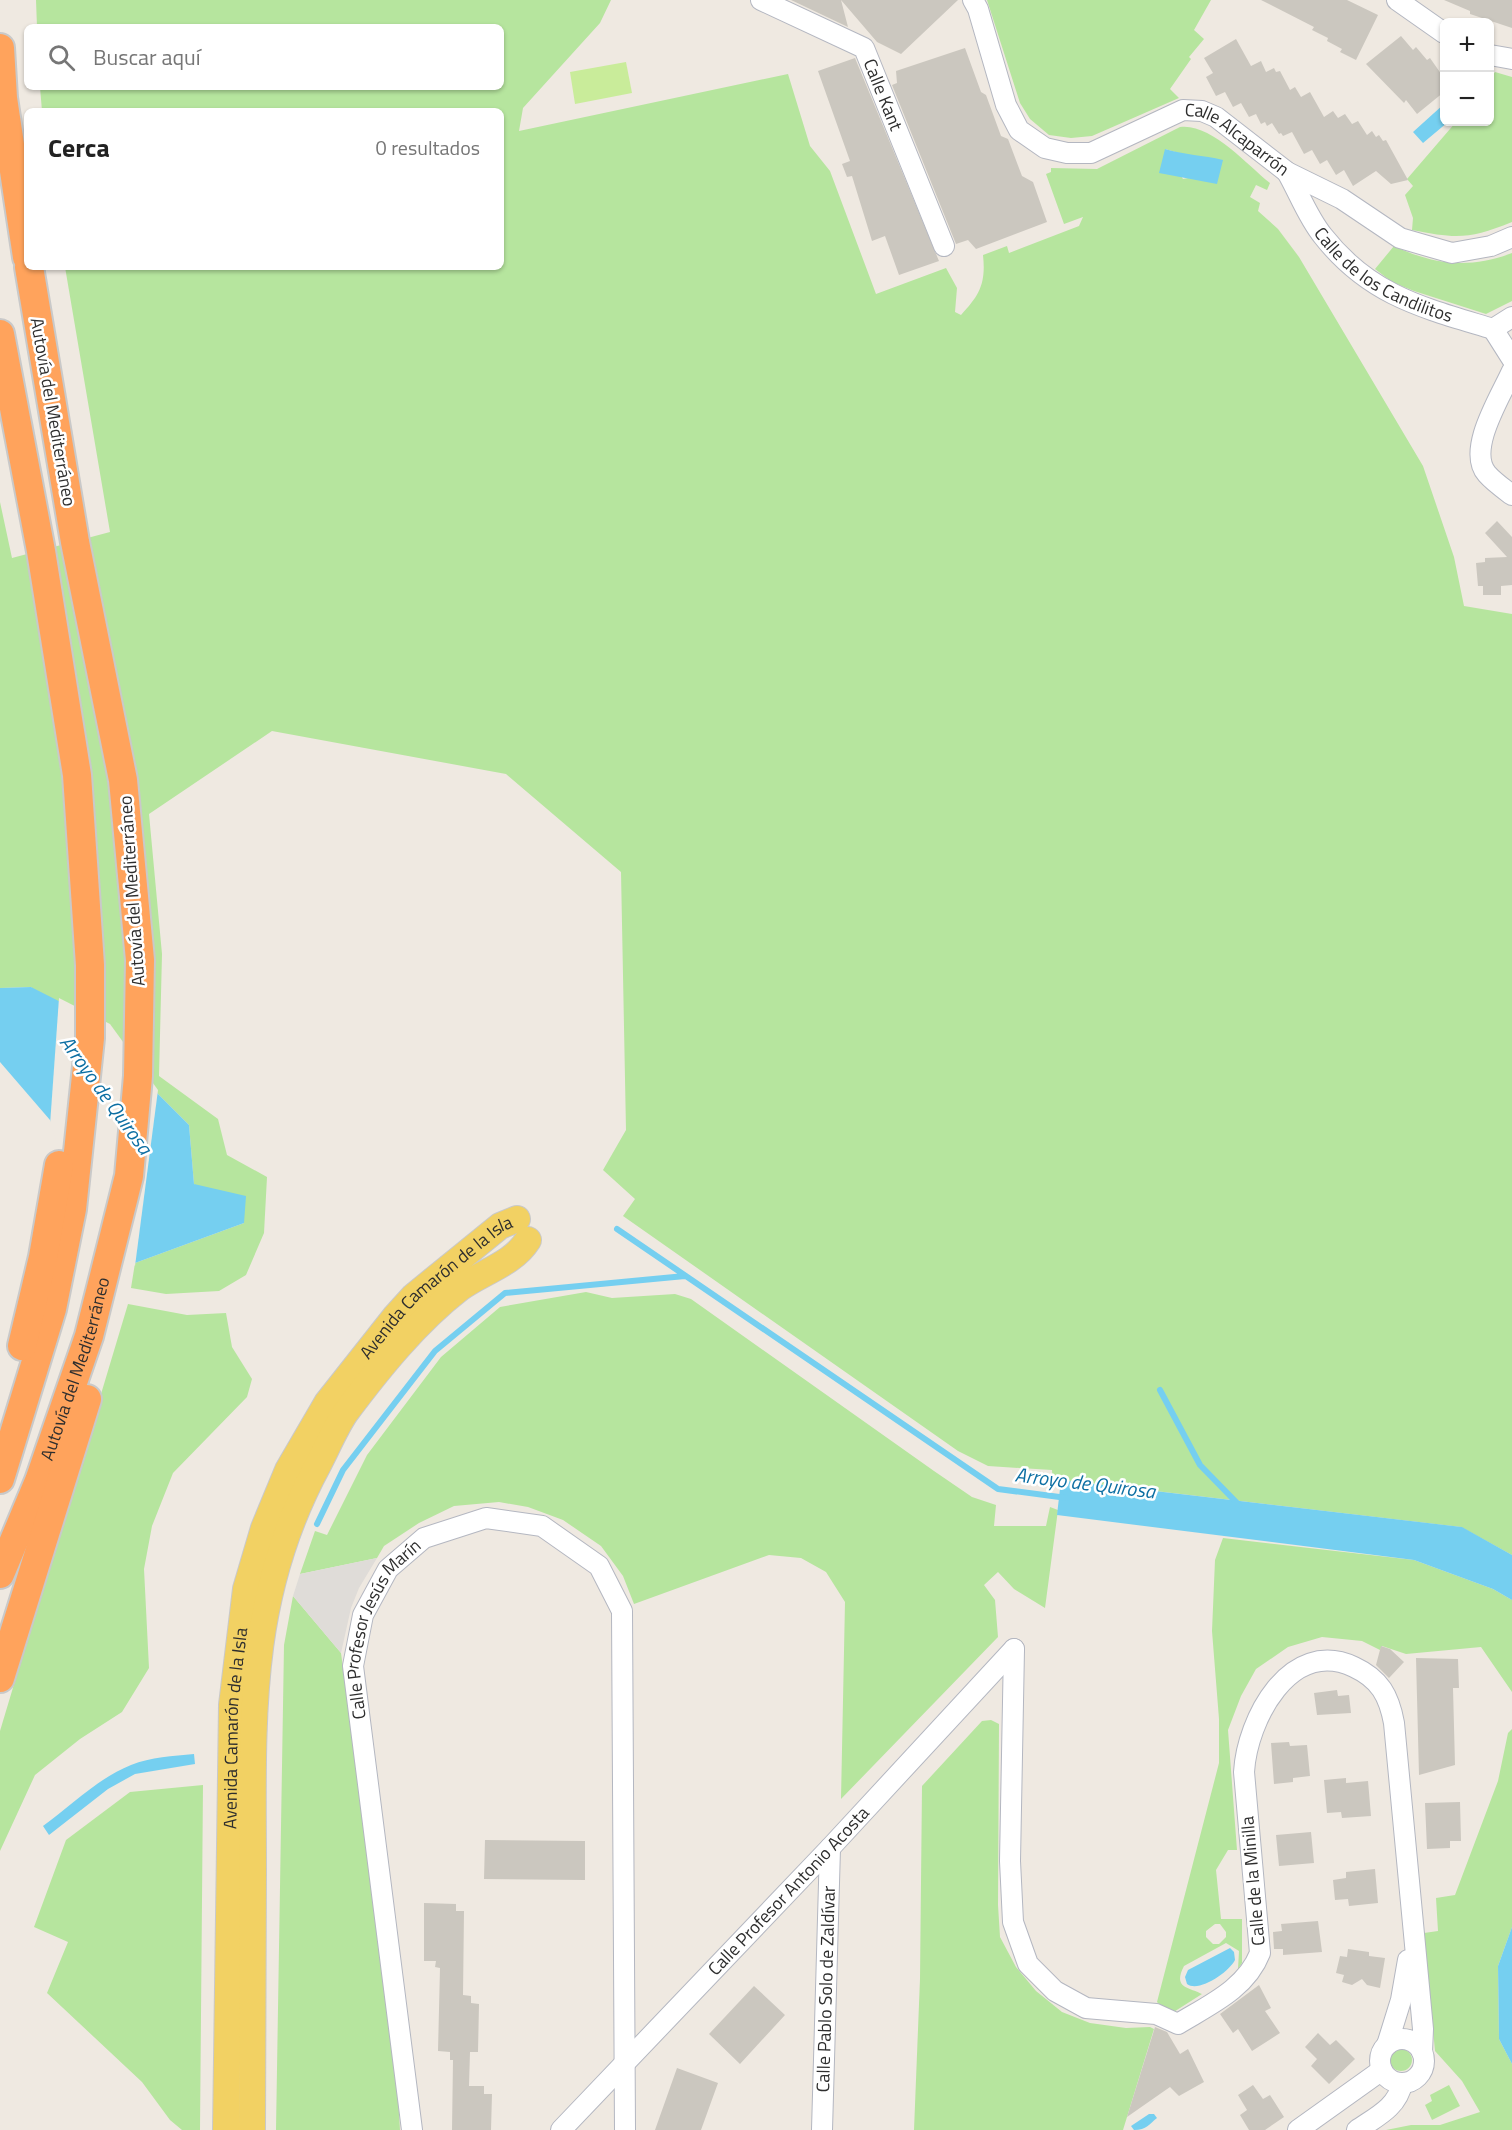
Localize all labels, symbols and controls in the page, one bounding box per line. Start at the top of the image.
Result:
map controls [1440,18,1494,126]
button: + [1440,18,1494,72]
search box [24,24,504,90]
text: Buscar aquí [93,40,201,74]
icon: search [45,41,78,74]
street label: Calle Kant [857,54,910,135]
button: − [1440,72,1494,126]
street label: Calle Alcaparrón [1184,96,1295,182]
text: Cerca [48,128,110,167]
text: 0 resultados [376,132,480,163]
street label: Calle de los Candilitos [1308,221,1456,329]
street label: Autovía del Mediterráneo [24,316,83,508]
street label: Autovía del Mediterráneo [111,795,152,987]
water label: Arroyo de Quirosa [52,1029,161,1162]
street label: Avenida Camarón de la Isla [353,1208,516,1365]
street label: Autovía del Mediterráneo [33,1274,116,1464]
water label: Arroyo de Quirosa [1013,1459,1158,1507]
street label: Calle Profesor Jesús Marín [339,1532,427,1721]
street label: Avenida Camarón de la Isla [216,1626,254,1829]
street label: Calle Profesor Antonio Acosta [701,1800,875,1981]
street label: Calle de la Minilla [1233,1815,1272,1947]
street label: Calle Pablo Solo de Zaldívar [809,1885,842,2093]

